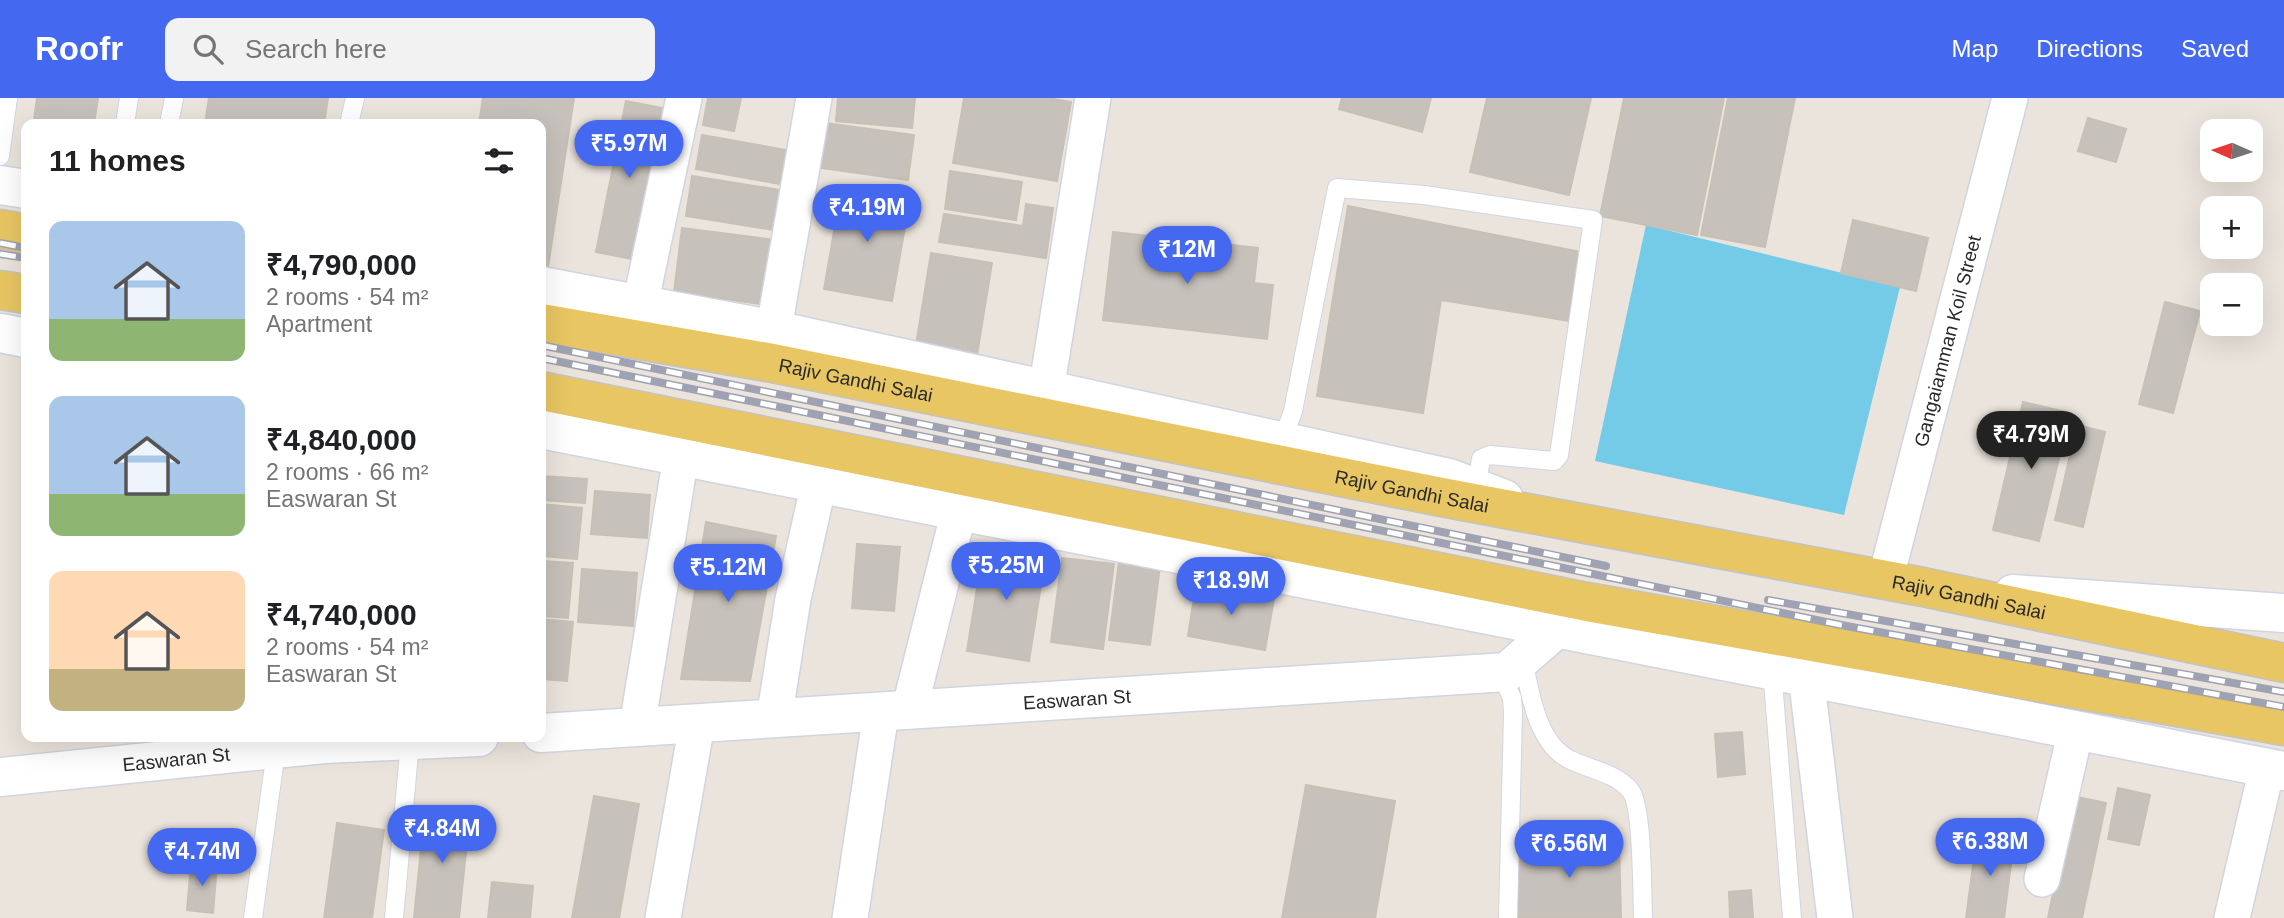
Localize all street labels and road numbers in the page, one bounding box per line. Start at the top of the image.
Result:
street label: Gangaiamman Koil Street [1910,232,1985,449]
street label: Rajiv Gandhi Salai [777,354,935,405]
street label: Rajiv Gandhi Salai [1333,466,1491,516]
street label: Rajiv Gandhi Salai [1890,571,2048,623]
street label: Easwaran St [1022,685,1132,713]
street label: Easwaran St [121,743,231,775]

